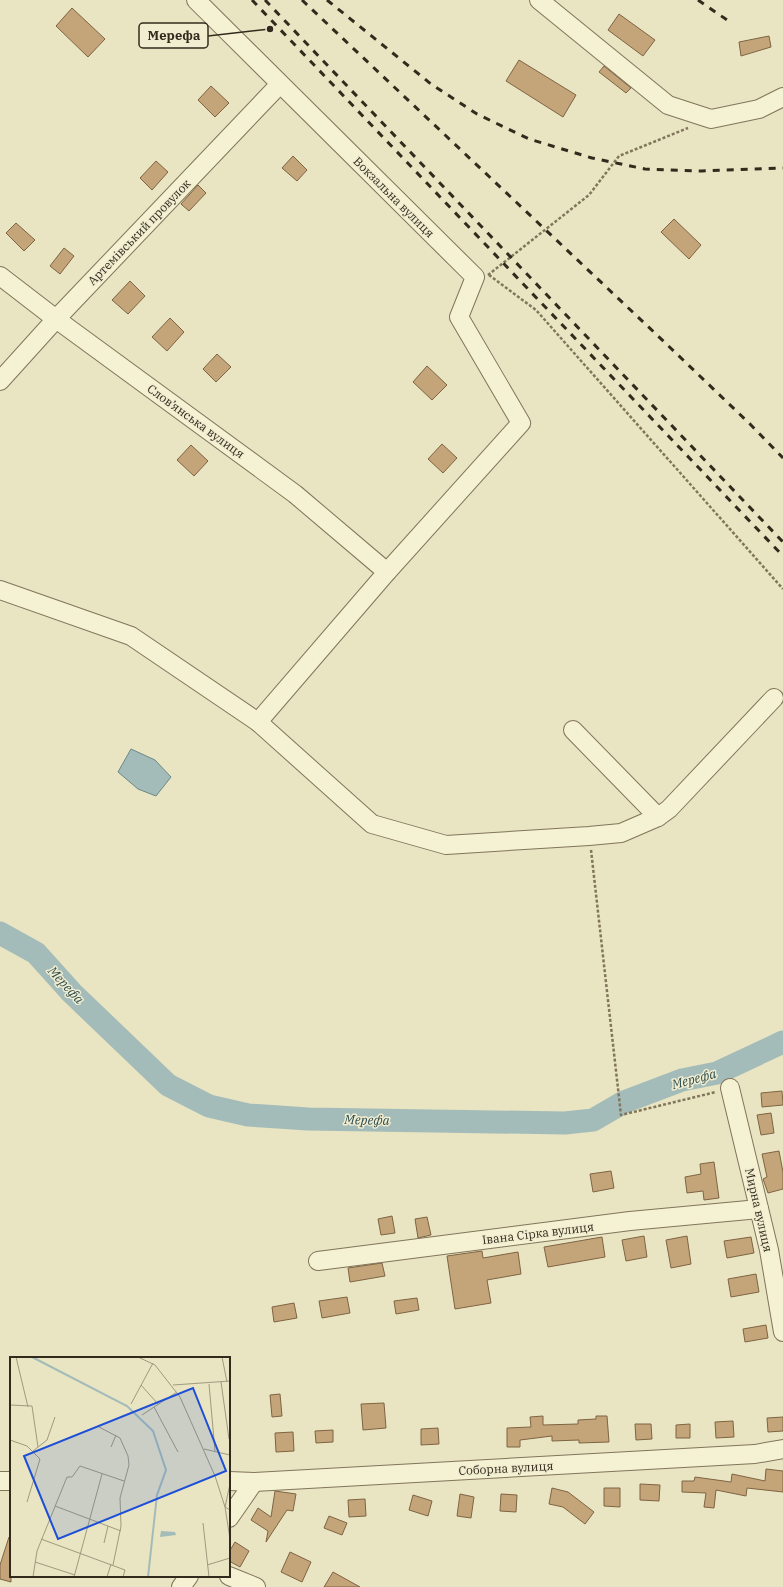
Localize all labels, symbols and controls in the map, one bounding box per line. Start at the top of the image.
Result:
callout: Мерефа [139,23,208,48]
text: Мерефа [148,27,201,44]
street label: Вокзальна вулиця [350,153,438,241]
street label: Артемівський провулок [84,176,194,288]
street label: Слов’янська вулиця [144,381,248,461]
water label: Мерефа [44,962,88,1007]
water label: Мерефа [669,1065,718,1093]
water label: Мерефа [343,1111,390,1129]
street label: Мирна вулиця [742,1167,776,1253]
street label: Івана Сірка вулиця [481,1219,595,1247]
inset map [10,1357,230,1577]
street label: Соборна вулиця [458,1458,554,1478]

